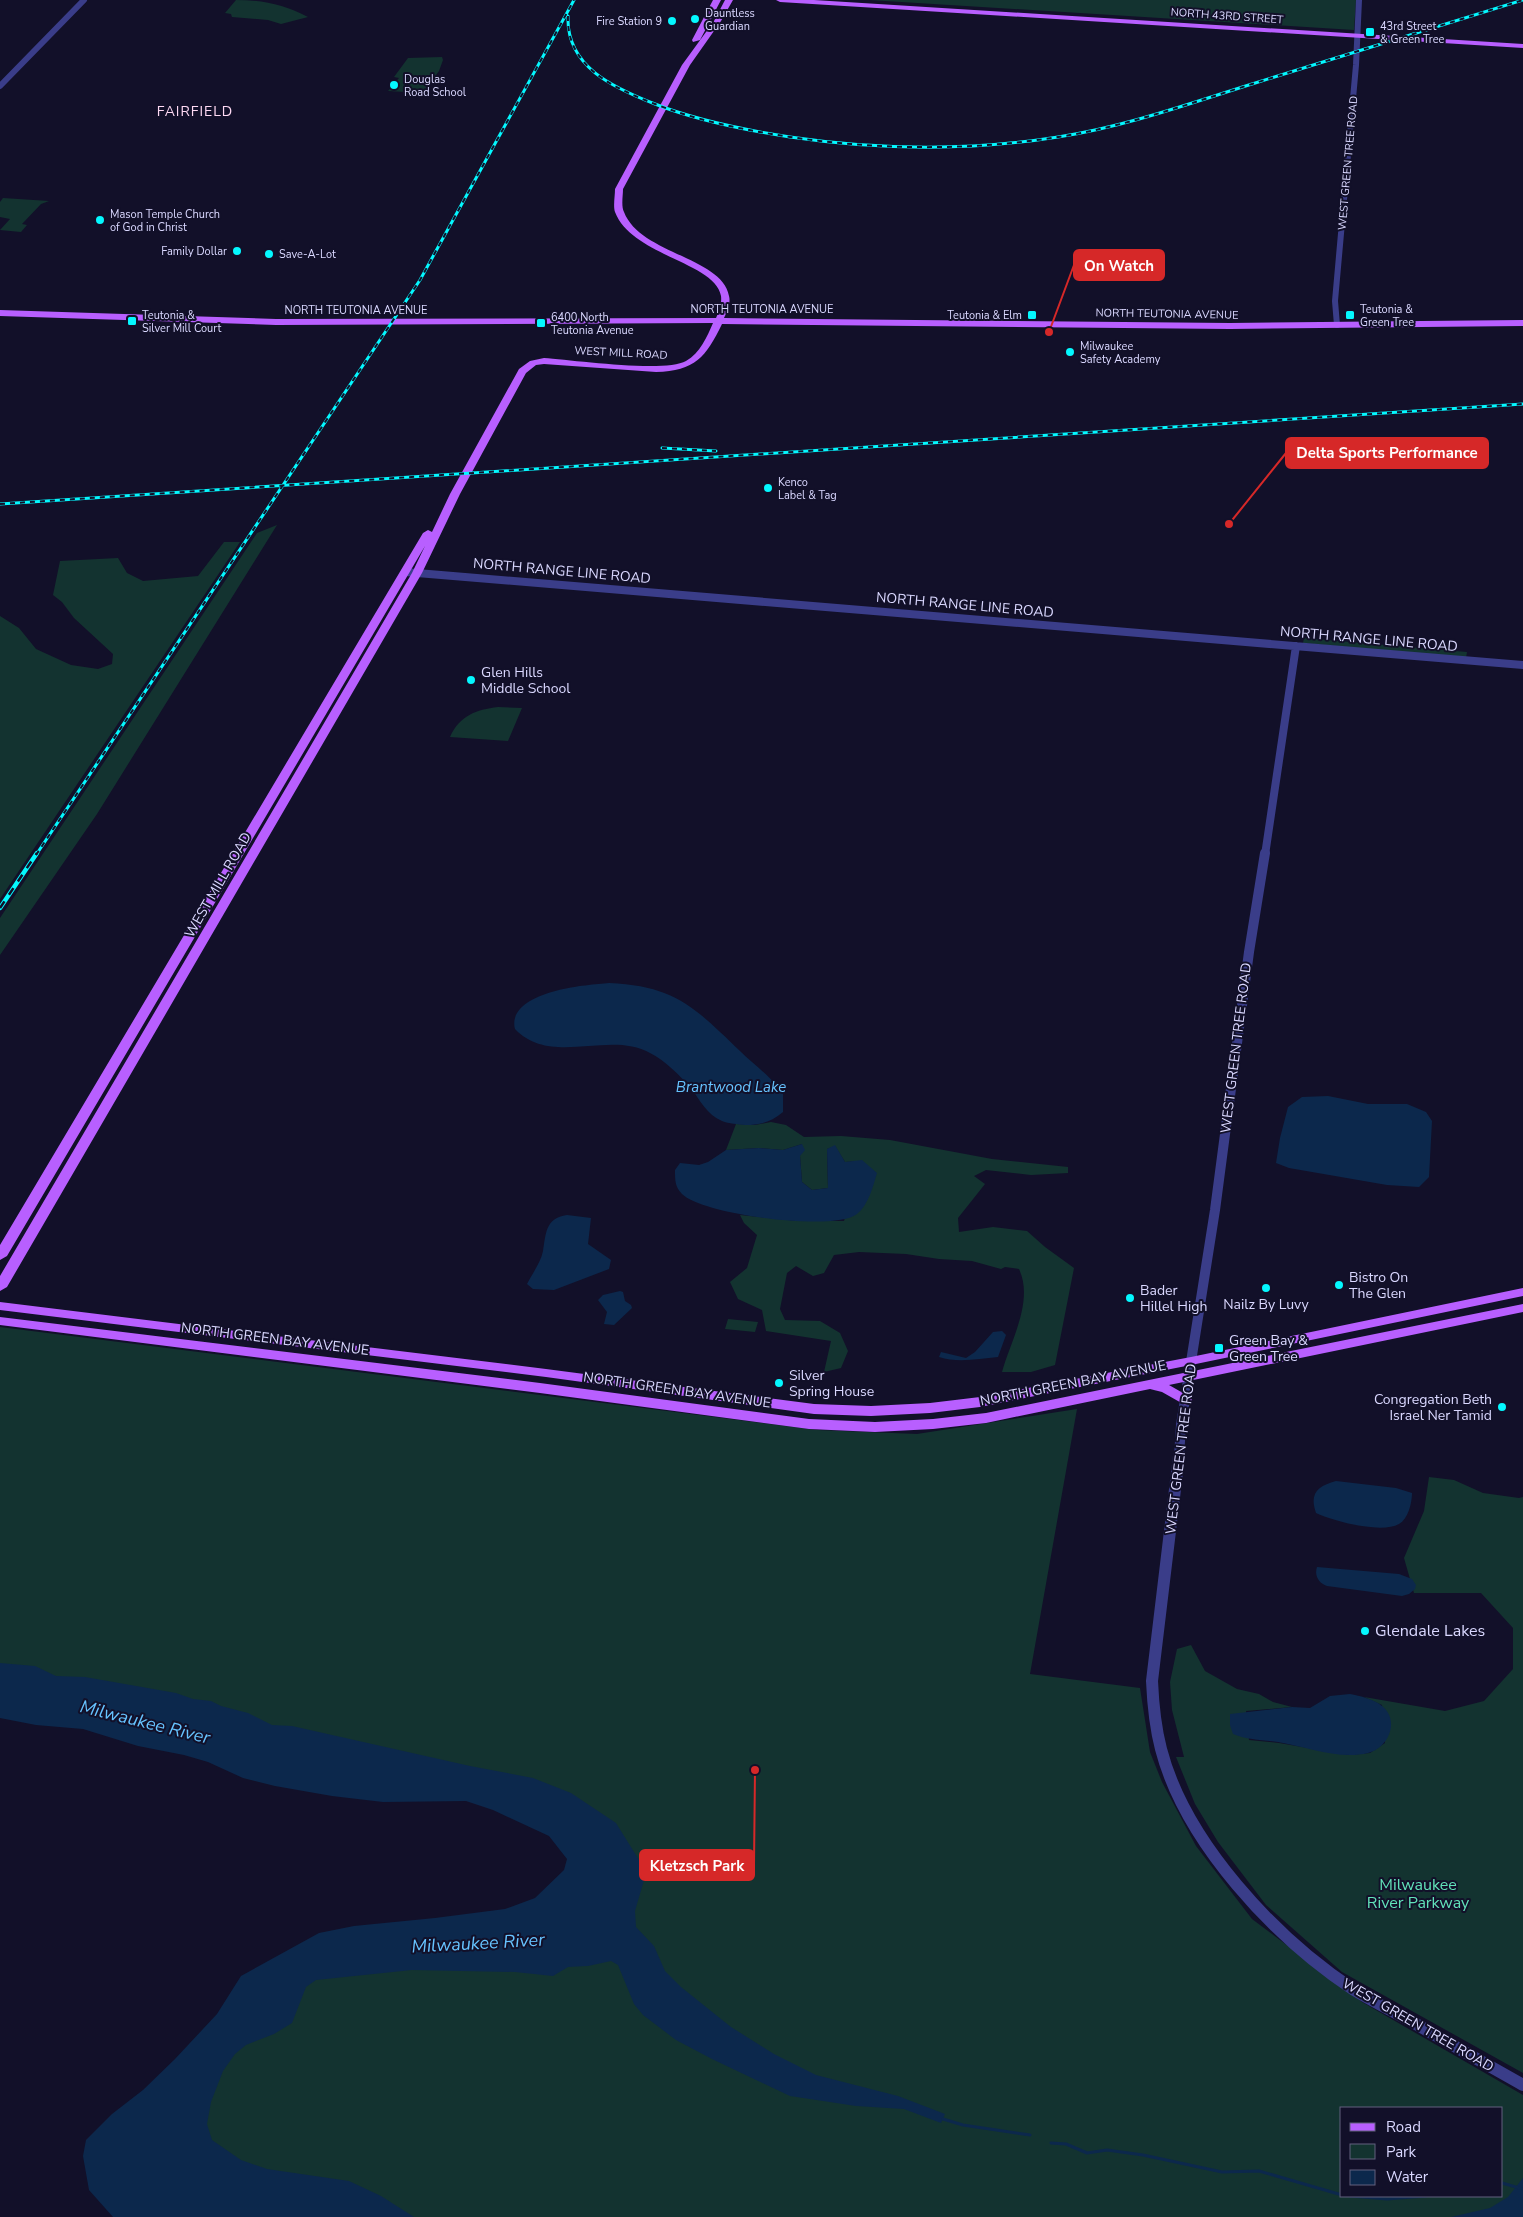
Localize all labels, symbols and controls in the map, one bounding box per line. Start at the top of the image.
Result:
street label: NORTH 43RD STREET [1170,5,1284,27]
place label: Dauntless Guardian [705,6,755,34]
marker: Dauntless Guardian [689,13,701,25]
place label: Fire Station 9 [596,14,662,29]
marker: Fire Station 9 [666,15,678,27]
place label: 43rd Street & Green Tree [1380,19,1445,47]
marker: 43rd Street & Green Tree [1364,26,1376,38]
place label: Douglas Road School [404,72,467,100]
marker: Douglas Road School [388,79,400,91]
street label: WEST GREEN TREE ROAD [1335,95,1361,231]
district label: FAIRFIELD [157,102,233,121]
place label: Mason Temple Church of God in Christ [110,207,220,235]
marker: Mason Temple Church of God in Christ [94,214,106,226]
place label: Family Dollar [161,244,227,259]
marker: Family Dollar [231,245,243,257]
place label: Save-A-Lot [279,247,336,262]
marker: Save-A-Lot [263,248,275,260]
callout: On Watch [1074,250,1164,280]
text: On Watch [1084,256,1154,276]
street label: NORTH TEUTONIA AVENUE [691,302,833,317]
place label: Teutonia & Green Tree [1360,302,1414,330]
street label: NORTH TEUTONIA AVENUE [285,303,427,318]
street label: NORTH TEUTONIA AVENUE [1095,305,1239,323]
place label: Teutonia & Silver Mill Court [142,308,221,336]
place label: Teutonia & Elm [947,308,1022,323]
marker: Teutonia & Elm [1026,309,1038,321]
marker: Teutonia & Green Tree [1344,309,1356,321]
place label: 6400 North Teutonia Avenue [551,310,634,338]
marker: Teutonia & Silver Mill Court [126,315,138,327]
marker: 6400 North Teutonia Avenue [535,317,547,329]
place label: Milwaukee Safety Academy [1080,339,1161,367]
street label: WEST MILL ROAD [574,343,668,363]
marker: Milwaukee Safety Academy [1064,346,1076,358]
callout: Delta Sports Performance [1286,438,1488,468]
text: Delta Sports Performance [1296,443,1478,463]
place label: Kenco Label & Tag [778,475,837,503]
marker: Kenco Label & Tag [762,482,774,494]
street label: NORTH RANGE LINE ROAD [472,554,652,588]
street label: NORTH RANGE LINE ROAD [875,588,1055,622]
street label: NORTH RANGE LINE ROAD [1279,622,1459,656]
place label: Glen Hills Middle School [481,663,571,698]
marker: Glen Hills Middle School [465,674,477,686]
street label: WEST MILL ROAD [180,829,256,941]
street label: WEST GREEN TREE ROAD [1216,962,1256,1134]
water label: Brantwood Lake [676,1077,786,1097]
place label: Bistro On The Glen [1349,1268,1408,1303]
marker: Bistro On The Glen [1333,1279,1345,1291]
place label: Bader Hillel High [1140,1281,1207,1316]
marker: Nailz By Luvy [1260,1282,1272,1294]
marker: Bader Hillel High [1124,1292,1136,1304]
place label: Nailz By Luvy [1223,1295,1310,1314]
street label: NORTH GREEN BAY AVENUE [180,1318,370,1360]
place label: Green Bay & Green Tree [1229,1331,1308,1366]
marker: Green Bay & Green Tree [1213,1342,1225,1354]
street label: NORTH GREEN BAY AVENUE [978,1356,1168,1410]
street label: WEST GREEN TREE ROAD [1161,1363,1201,1535]
place label: Silver Spring House [789,1366,874,1401]
street label: NORTH GREEN BAY AVENUE [582,1367,772,1413]
marker: Silver Spring House [773,1377,785,1389]
place label: Congregation Beth Israel Ner Tamid [1374,1390,1492,1425]
marker: Congregation Beth Israel Ner Tamid [1496,1401,1508,1413]
place label: Glendale Lakes [1375,1620,1485,1642]
marker: Glendale Lakes [1359,1625,1371,1637]
water label: Milwaukee River [77,1694,213,1750]
callout: Kletzsch Park [640,1850,754,1880]
text: Kletzsch Park [650,1856,745,1876]
park label: Milwaukee River Parkway [1367,1874,1470,1914]
water label: Milwaukee River [411,1928,546,1958]
street label: WEST GREEN TREE ROAD [1339,1974,1497,2076]
legend [1340,2107,1503,2197]
text: Road [1386,2117,1421,2137]
text: Park [1386,2142,1416,2162]
text: Water [1386,2167,1429,2187]

